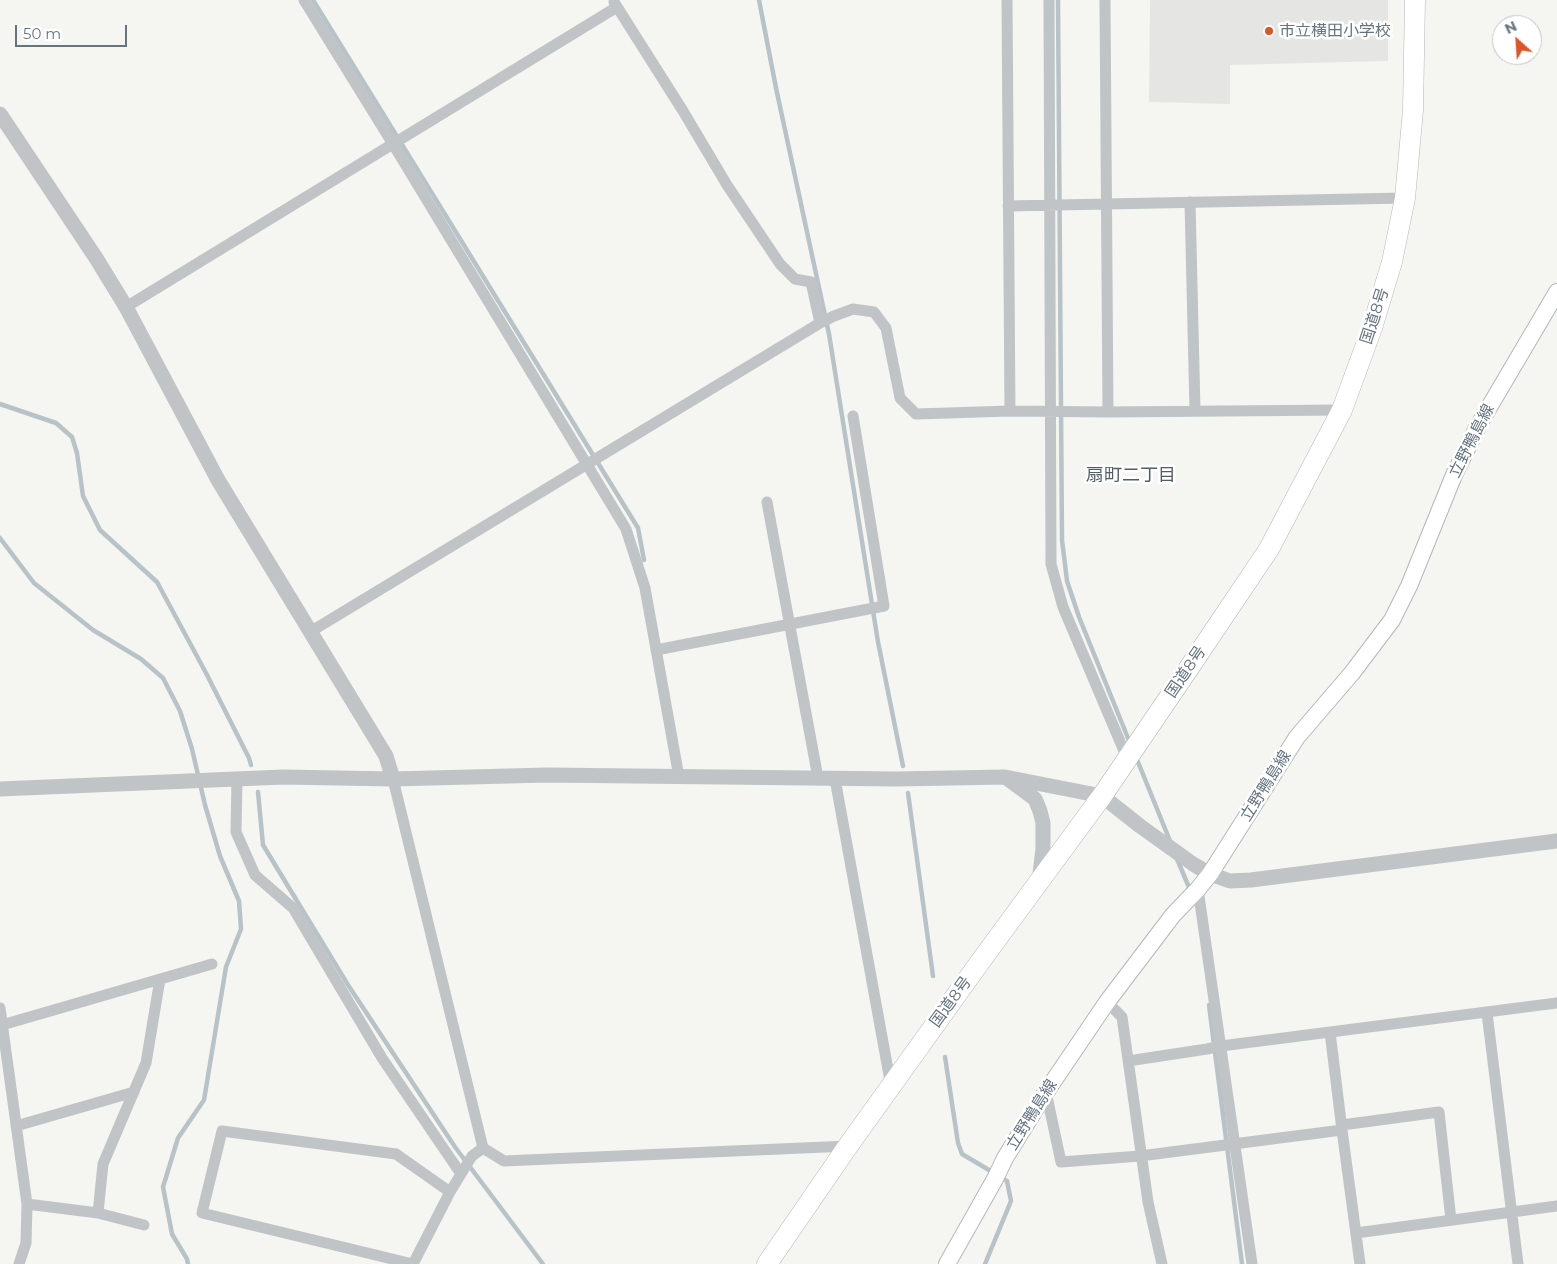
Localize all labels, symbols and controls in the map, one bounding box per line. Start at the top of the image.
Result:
scale bar [18,15,130,47]
north arrow [1492,15,1542,65]
text: N [1502,17,1520,38]
place label: 市立横田小学校 [1279,21,1391,41]
text: 50 m [23,24,61,43]
marker: 市立横田小学校 [1263,25,1275,37]
street label: 国道8号 [1357,285,1393,347]
street label: 立野鴨島線 [1445,401,1499,481]
district label: 扇町二丁目 [1086,465,1176,487]
street label: 国道8号 [1162,643,1210,701]
street label: 立野鴨島線 [1237,747,1295,825]
street label: 国道8号 [926,973,976,1031]
street label: 立野鴨島線 [1003,1076,1061,1154]

